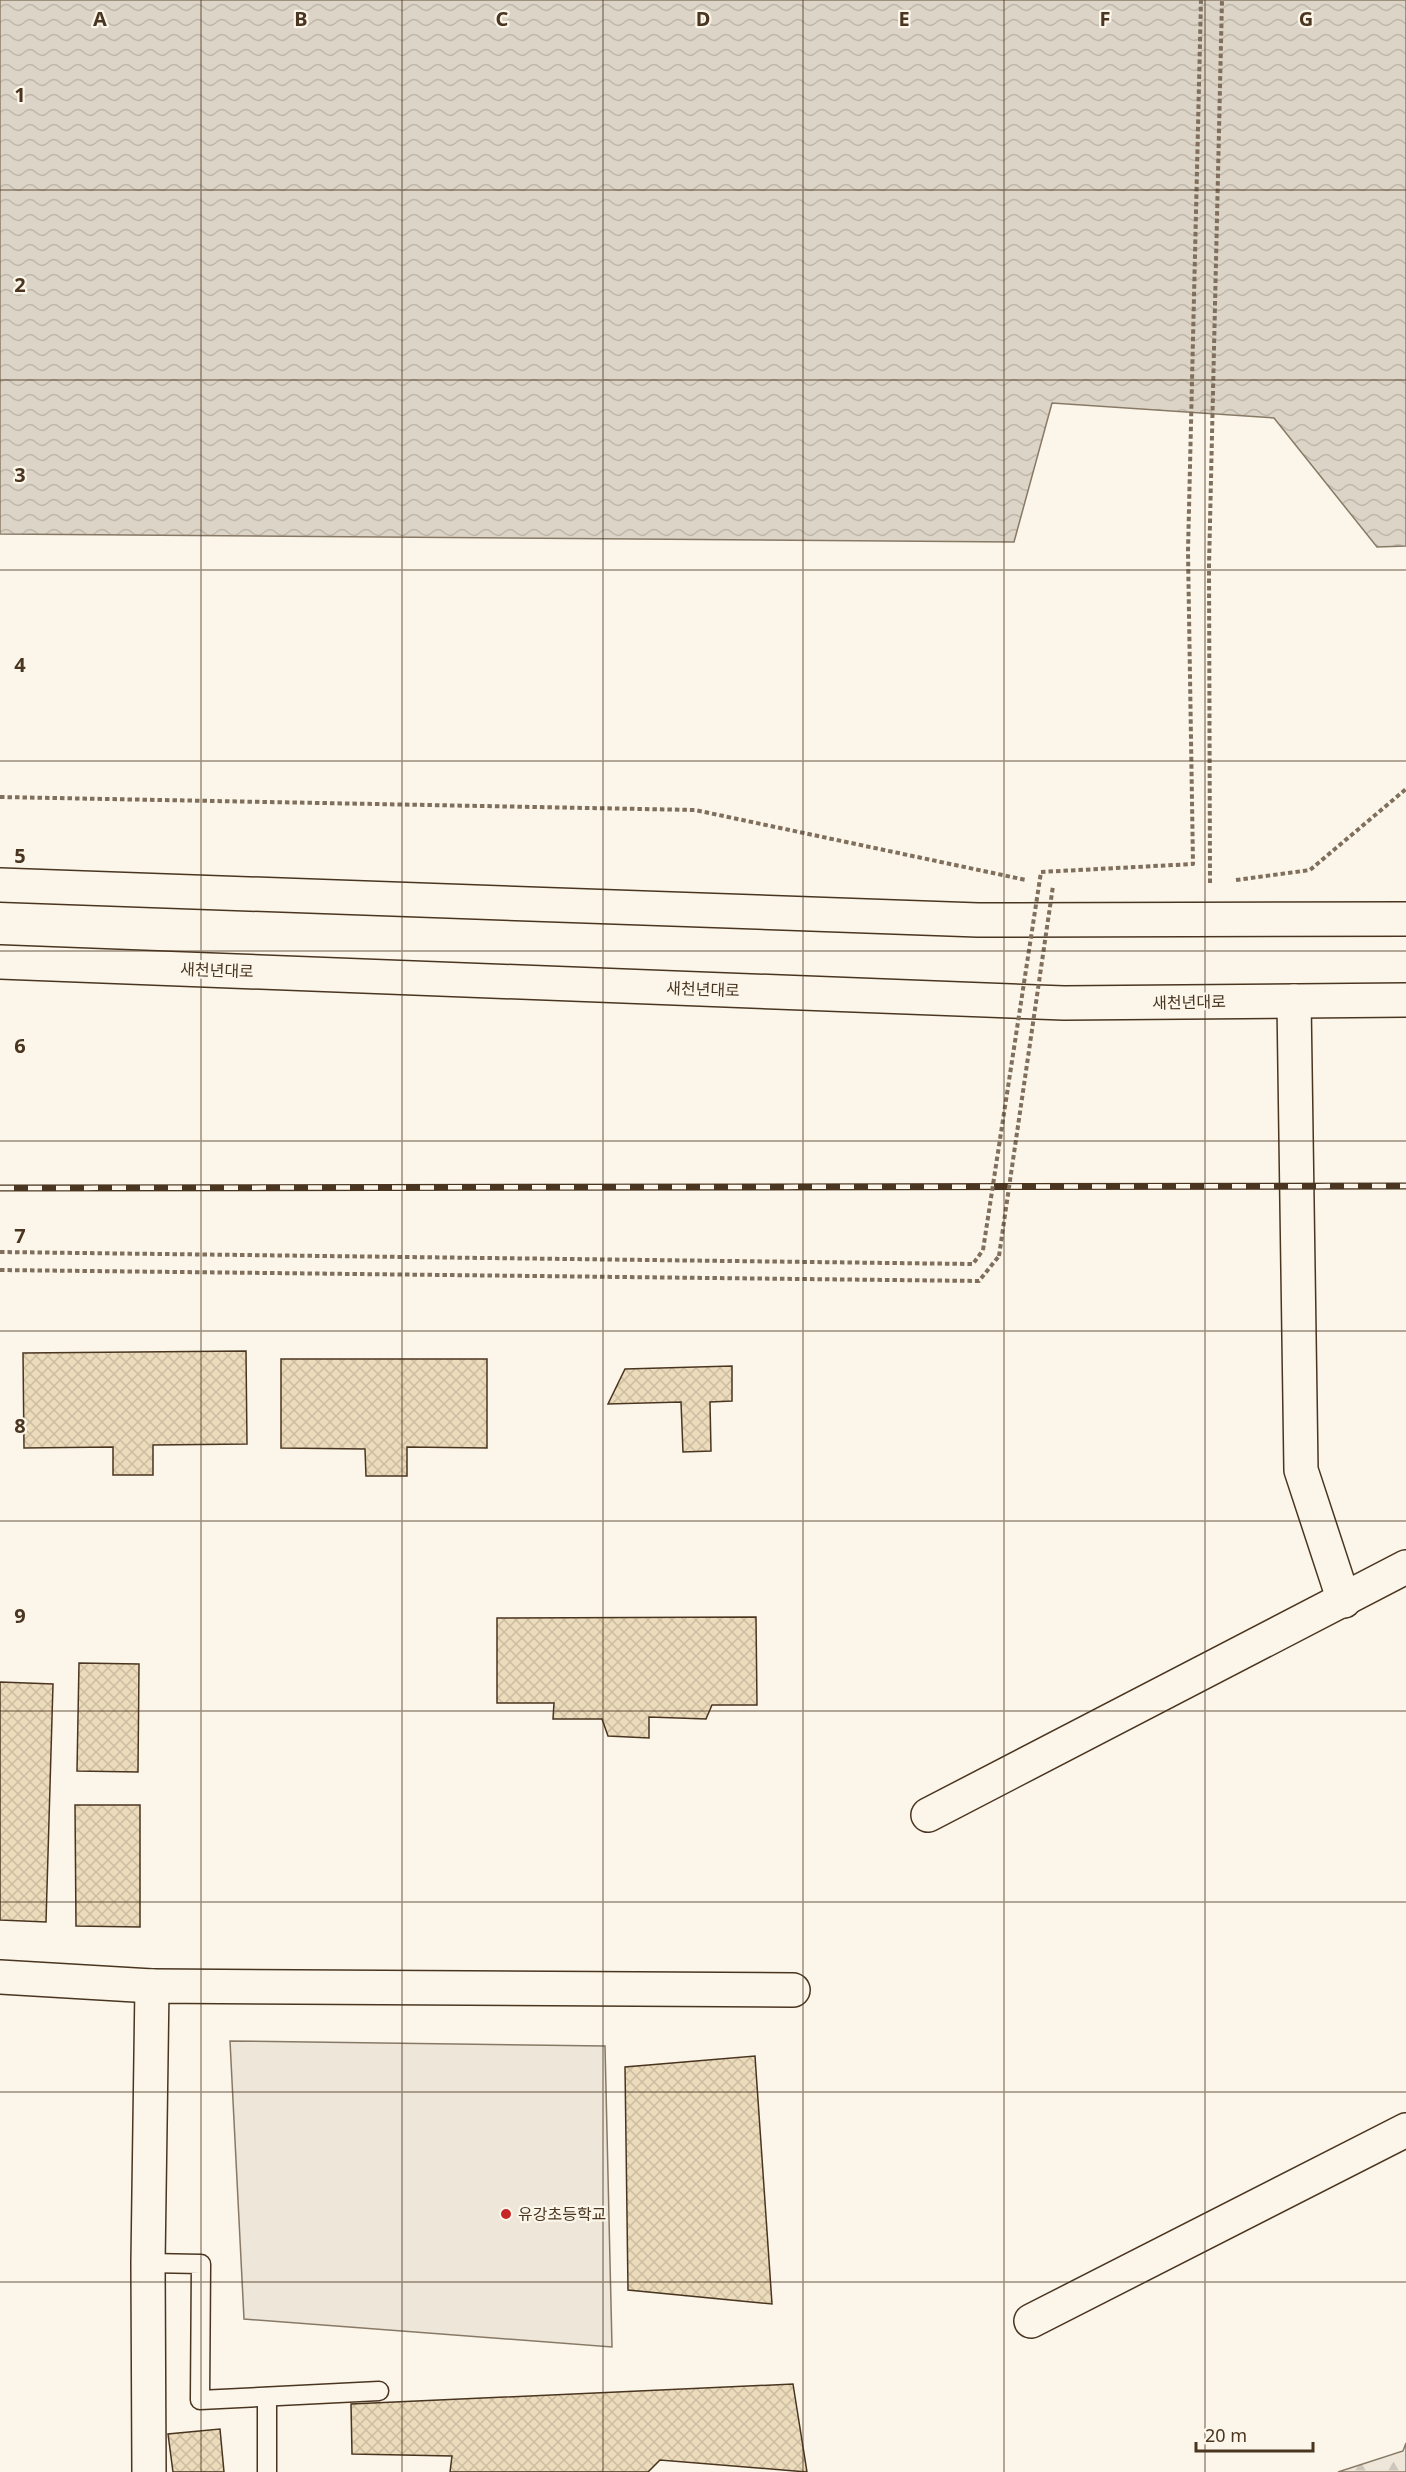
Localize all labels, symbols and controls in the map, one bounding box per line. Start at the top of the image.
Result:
text: A [93,5,107,32]
text: B [294,5,308,32]
text: C [496,5,509,32]
text: D [696,5,710,32]
text: E [898,5,910,32]
text: F [1100,5,1110,32]
text: G [1299,5,1313,32]
text: 1 [14,81,26,108]
text: 2 [14,271,26,298]
text: 3 [14,461,26,488]
text: 4 [14,651,26,678]
text: 5 [14,842,26,869]
street label: 새천년대로 [180,958,254,982]
street label: 새천년대로 [666,977,740,1001]
street label: 새천년대로 [1152,990,1226,1014]
text: 6 [14,1032,26,1059]
text: 7 [14,1222,26,1249]
text: 8 [14,1412,26,1439]
text: 9 [14,1602,26,1629]
place label: 유강초등학교 [518,2203,606,2225]
marker: 유강초등학교 [499,2207,513,2221]
scale bar [1196,2415,1313,2453]
text: 20 m [1205,2423,1247,2447]

